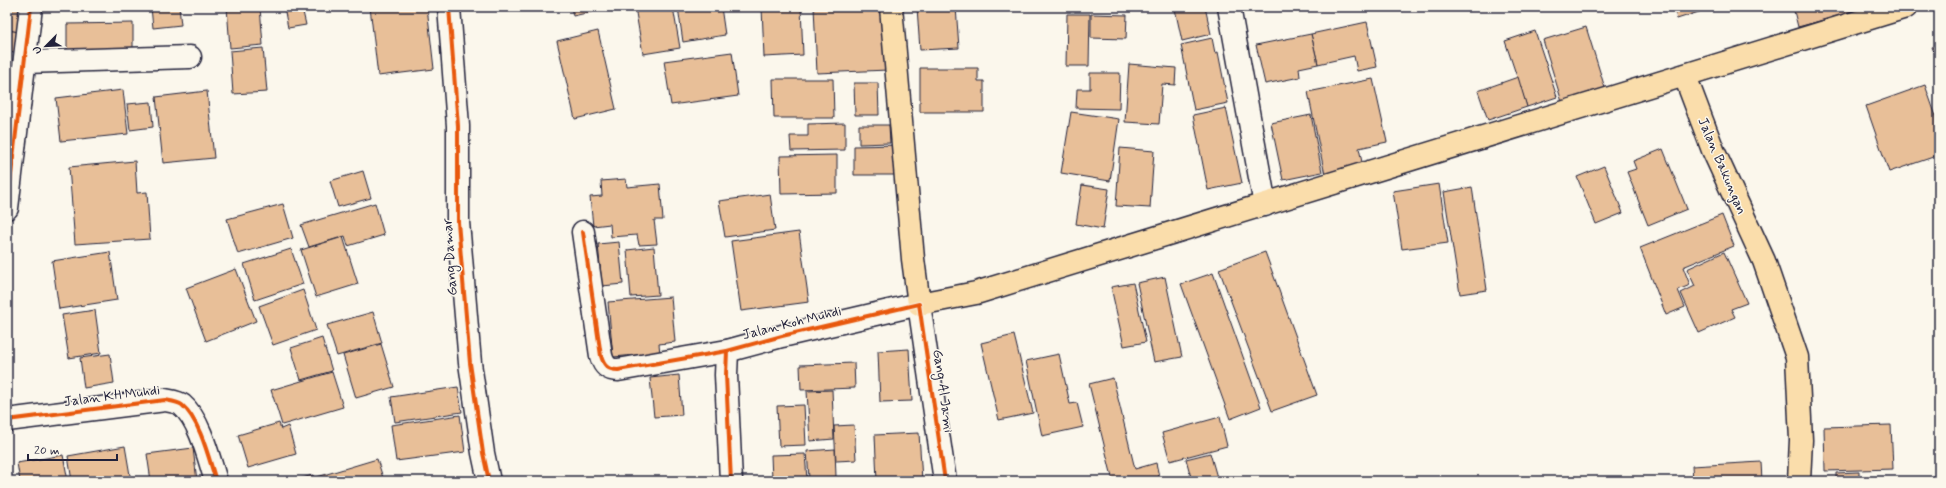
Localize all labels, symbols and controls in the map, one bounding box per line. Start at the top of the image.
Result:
north arrow [26,26,66,66]
text: U [30,44,46,56]
street label: Jalan Bakungan [1693,115,1751,217]
street label: Gang Damar [438,217,463,297]
street label: Jalan Koh Muhdi [741,302,843,344]
street label: Gang Al Jami [927,348,958,434]
street label: Jalan KH Muhdi [63,381,161,411]
scale bar [28,436,117,462]
text: 20 m [34,443,60,459]

